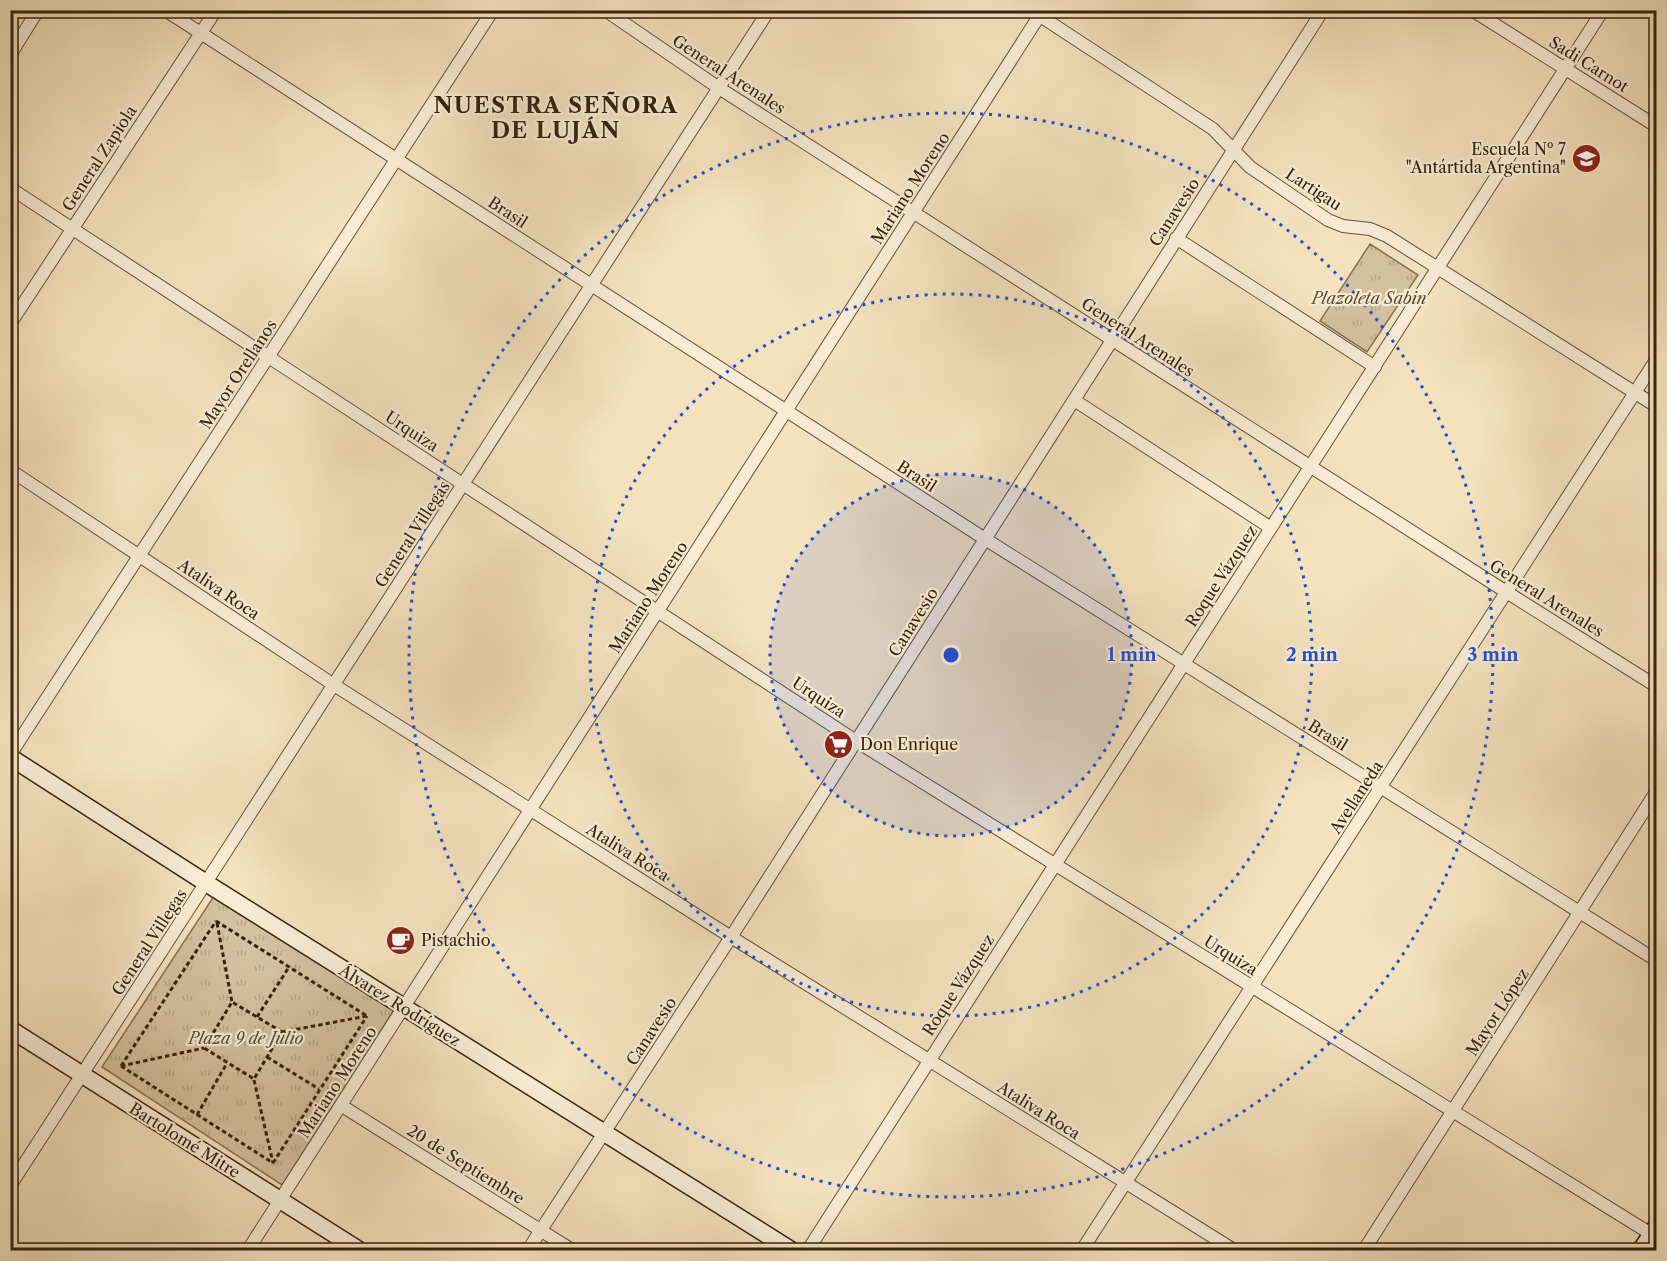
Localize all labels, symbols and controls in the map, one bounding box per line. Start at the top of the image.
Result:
street label: General Arenales [669,30,789,118]
street label: Sadi Carnot [1546,32,1633,96]
district label: NUESTRA SEÑORA DE LUJÁN [433,91,679,144]
street label: General Zapiola [57,101,141,215]
street label: Mariano Moreno [866,128,954,248]
place label: Escuela Nº 7 "Antártida Argentina" [1406,139,1566,177]
school or university icon: Escuela Nº 7 "Antártida Argentina" [1571,142,1603,174]
street label: Lartigau [1282,163,1346,215]
street label: Canavesio [1144,174,1204,250]
street label: Brasil [485,192,532,232]
park label: Plazoleta Sabin [1310,288,1426,308]
street label: General Arenales [1078,293,1198,381]
street label: Mayor Orellanos [195,315,281,433]
street label: Urquiza [382,406,443,456]
street label: Brasil [894,456,941,496]
street label: General Villegas [370,477,454,591]
street label: Roque Vázquez [1181,521,1261,631]
street label: Mariano Moreno [604,537,692,657]
street label: Ataliva Roca [174,554,264,624]
street label: General Arenales [1486,555,1608,641]
street label: Canavesio [884,584,942,660]
text: 1 min [1107,644,1157,666]
text: 2 min [1286,644,1339,666]
text: 3 min [1467,644,1519,666]
centre of rings [941,645,961,665]
street label: Urquiza [789,672,850,722]
street label: Brasil [1305,715,1352,755]
supermarket icon: Don Enrique [823,728,855,760]
place label: Don Enrique [860,734,958,754]
street label: Avellaneda [1324,756,1387,838]
street label: Ataliva Roca [582,818,674,886]
street label: General Villegas [107,885,191,999]
cafe icon: Pistachio [384,924,416,956]
place label: Pistachio [421,930,491,950]
street label: Roque Vázquez [918,930,998,1040]
street label: Urquiza [1200,931,1262,980]
street label: Álvarez Rodríguez [335,959,464,1050]
street label: Mayor López [1461,964,1533,1060]
street label: Canavesio [621,993,681,1069]
street label: Mariano Moreno [293,1022,381,1142]
park label: Plaza 9 de Julio [187,1028,304,1048]
street label: Ataliva Roca [993,1076,1085,1144]
street label: Bartolomé Mitre [126,1098,244,1182]
street label: 20 de Septiembre [404,1120,528,1208]

